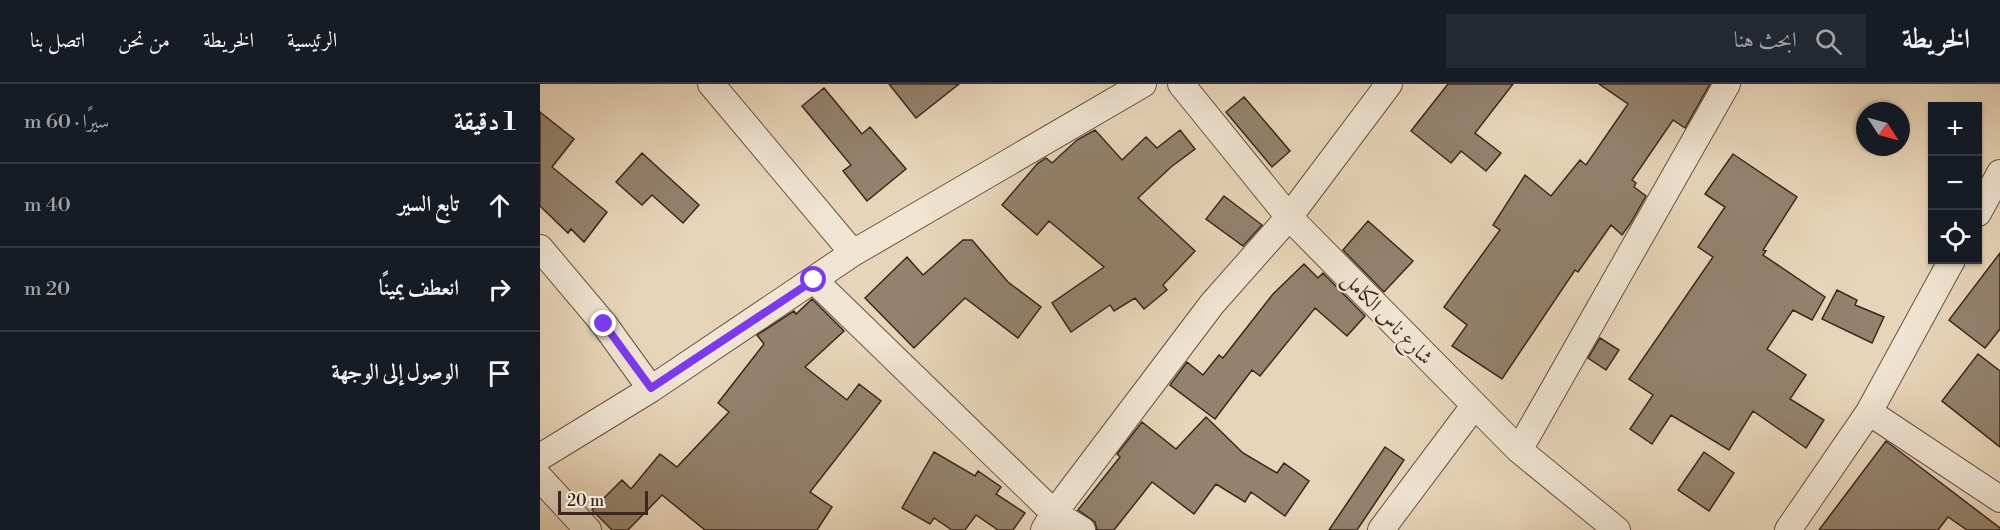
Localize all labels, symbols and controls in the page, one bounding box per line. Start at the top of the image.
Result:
search box [1446,14,1866,68]
text: الخريطة [1902,22,1970,57]
icon: search [1812,25,1845,58]
text: ابحث هنا [1734,27,1797,54]
text: اتصل بنا [30,28,85,54]
text: من نحن [118,28,170,54]
text: الخريطة [203,28,254,54]
text: الرئيسية [287,28,337,54]
north arrow [1856,102,1910,156]
map controls [1928,102,1982,264]
button: + [1928,102,1982,156]
text: 1 دقيقة [454,106,516,138]
text: سيرًا · 60 m [24,110,109,135]
button: − [1928,156,1982,210]
icon: ahead [483,189,516,222]
text: تابع السير [398,191,459,218]
text: 40 m [24,193,71,218]
button: locate [1928,210,1982,264]
route start [800,266,826,292]
street label: شارع ناس الكامل [1333,267,1438,374]
icon: right [483,273,516,306]
text: انعطف يمينًا [379,275,459,302]
text: 20 m [24,277,70,302]
route end [590,310,616,336]
icon: arrive [483,357,516,390]
text: الوصول إلى الوجهة [331,359,459,386]
scale bar [558,488,648,516]
text: 20 m [567,491,604,511]

